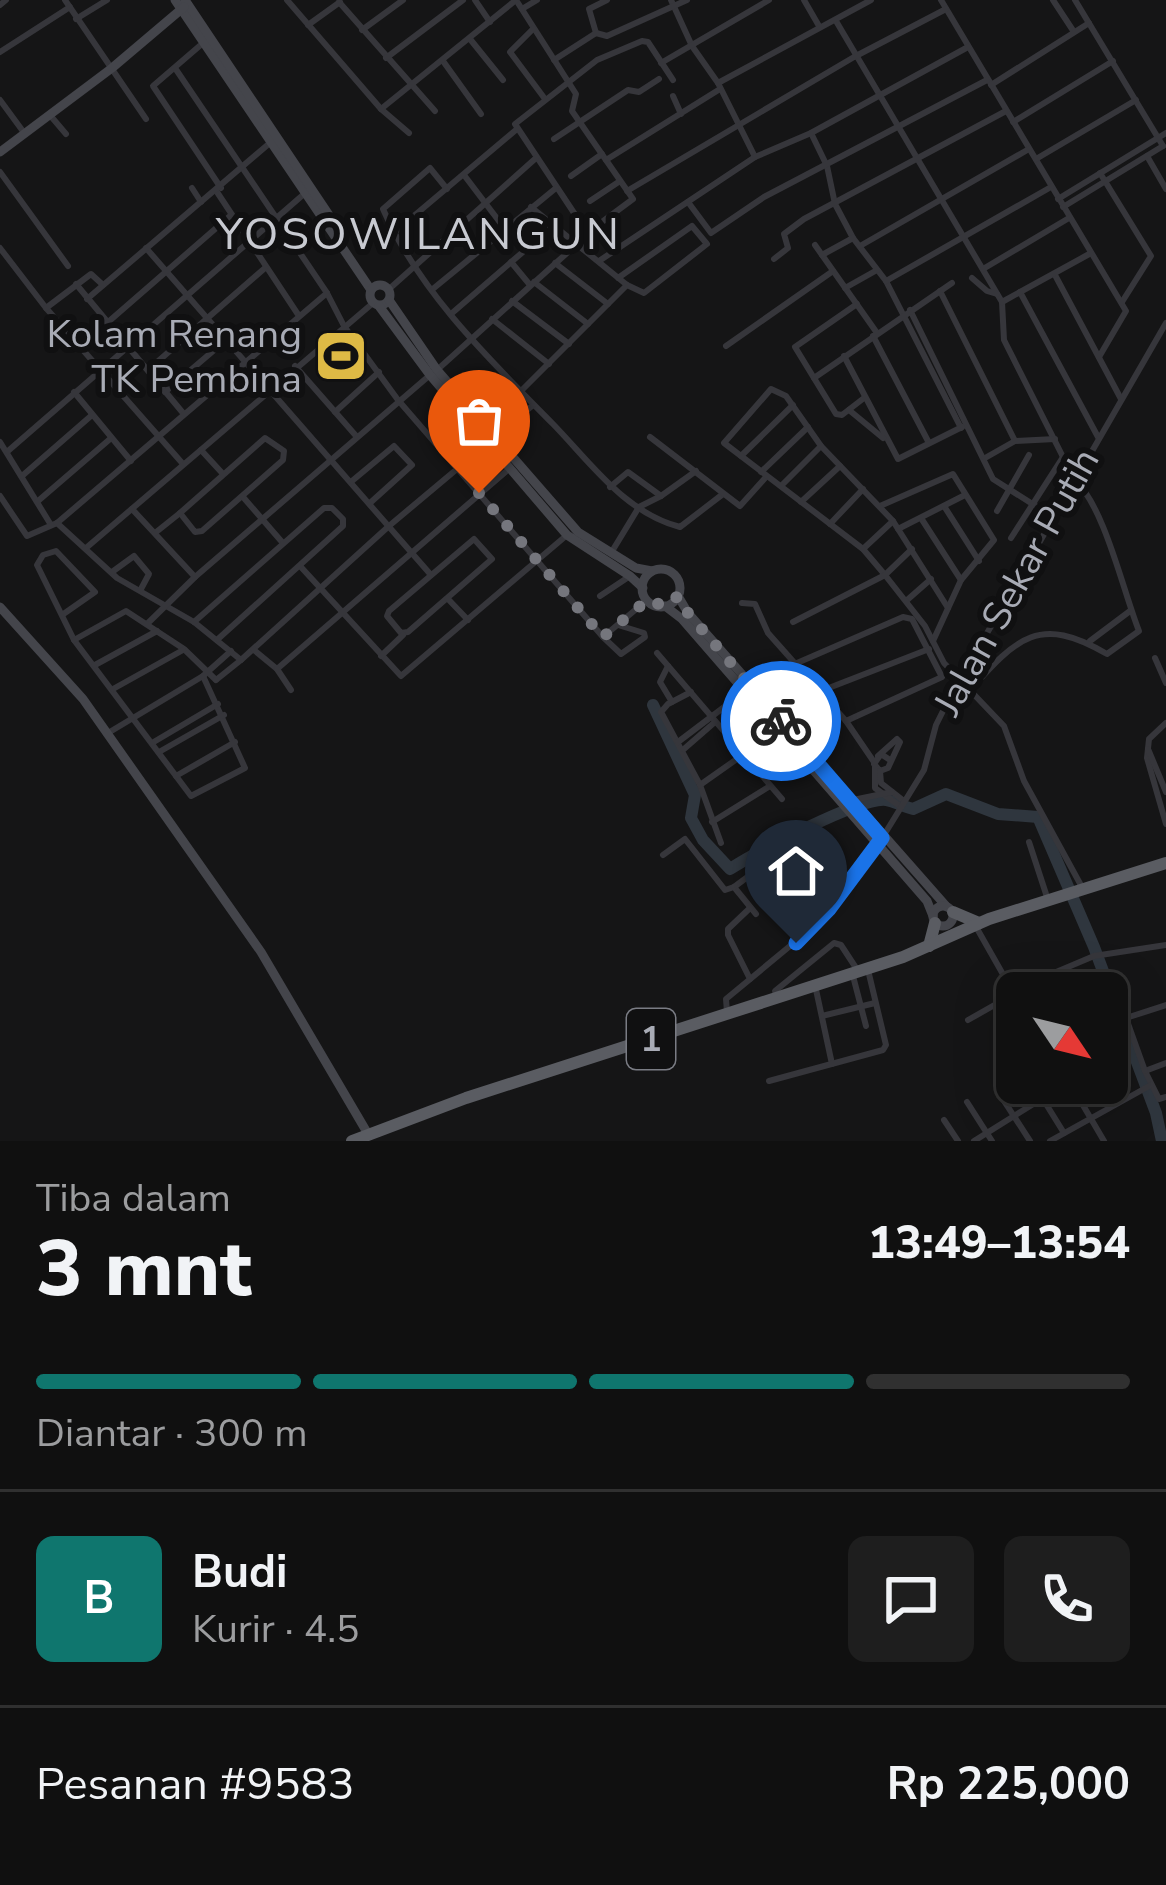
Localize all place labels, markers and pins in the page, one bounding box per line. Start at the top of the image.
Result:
place label: Kolam Renang TK Pembina [47,308,302,406]
sports icon: Kolam Renang TK Pembina [313,328,369,384]
pin [428,370,530,493]
pin [745,820,847,943]

